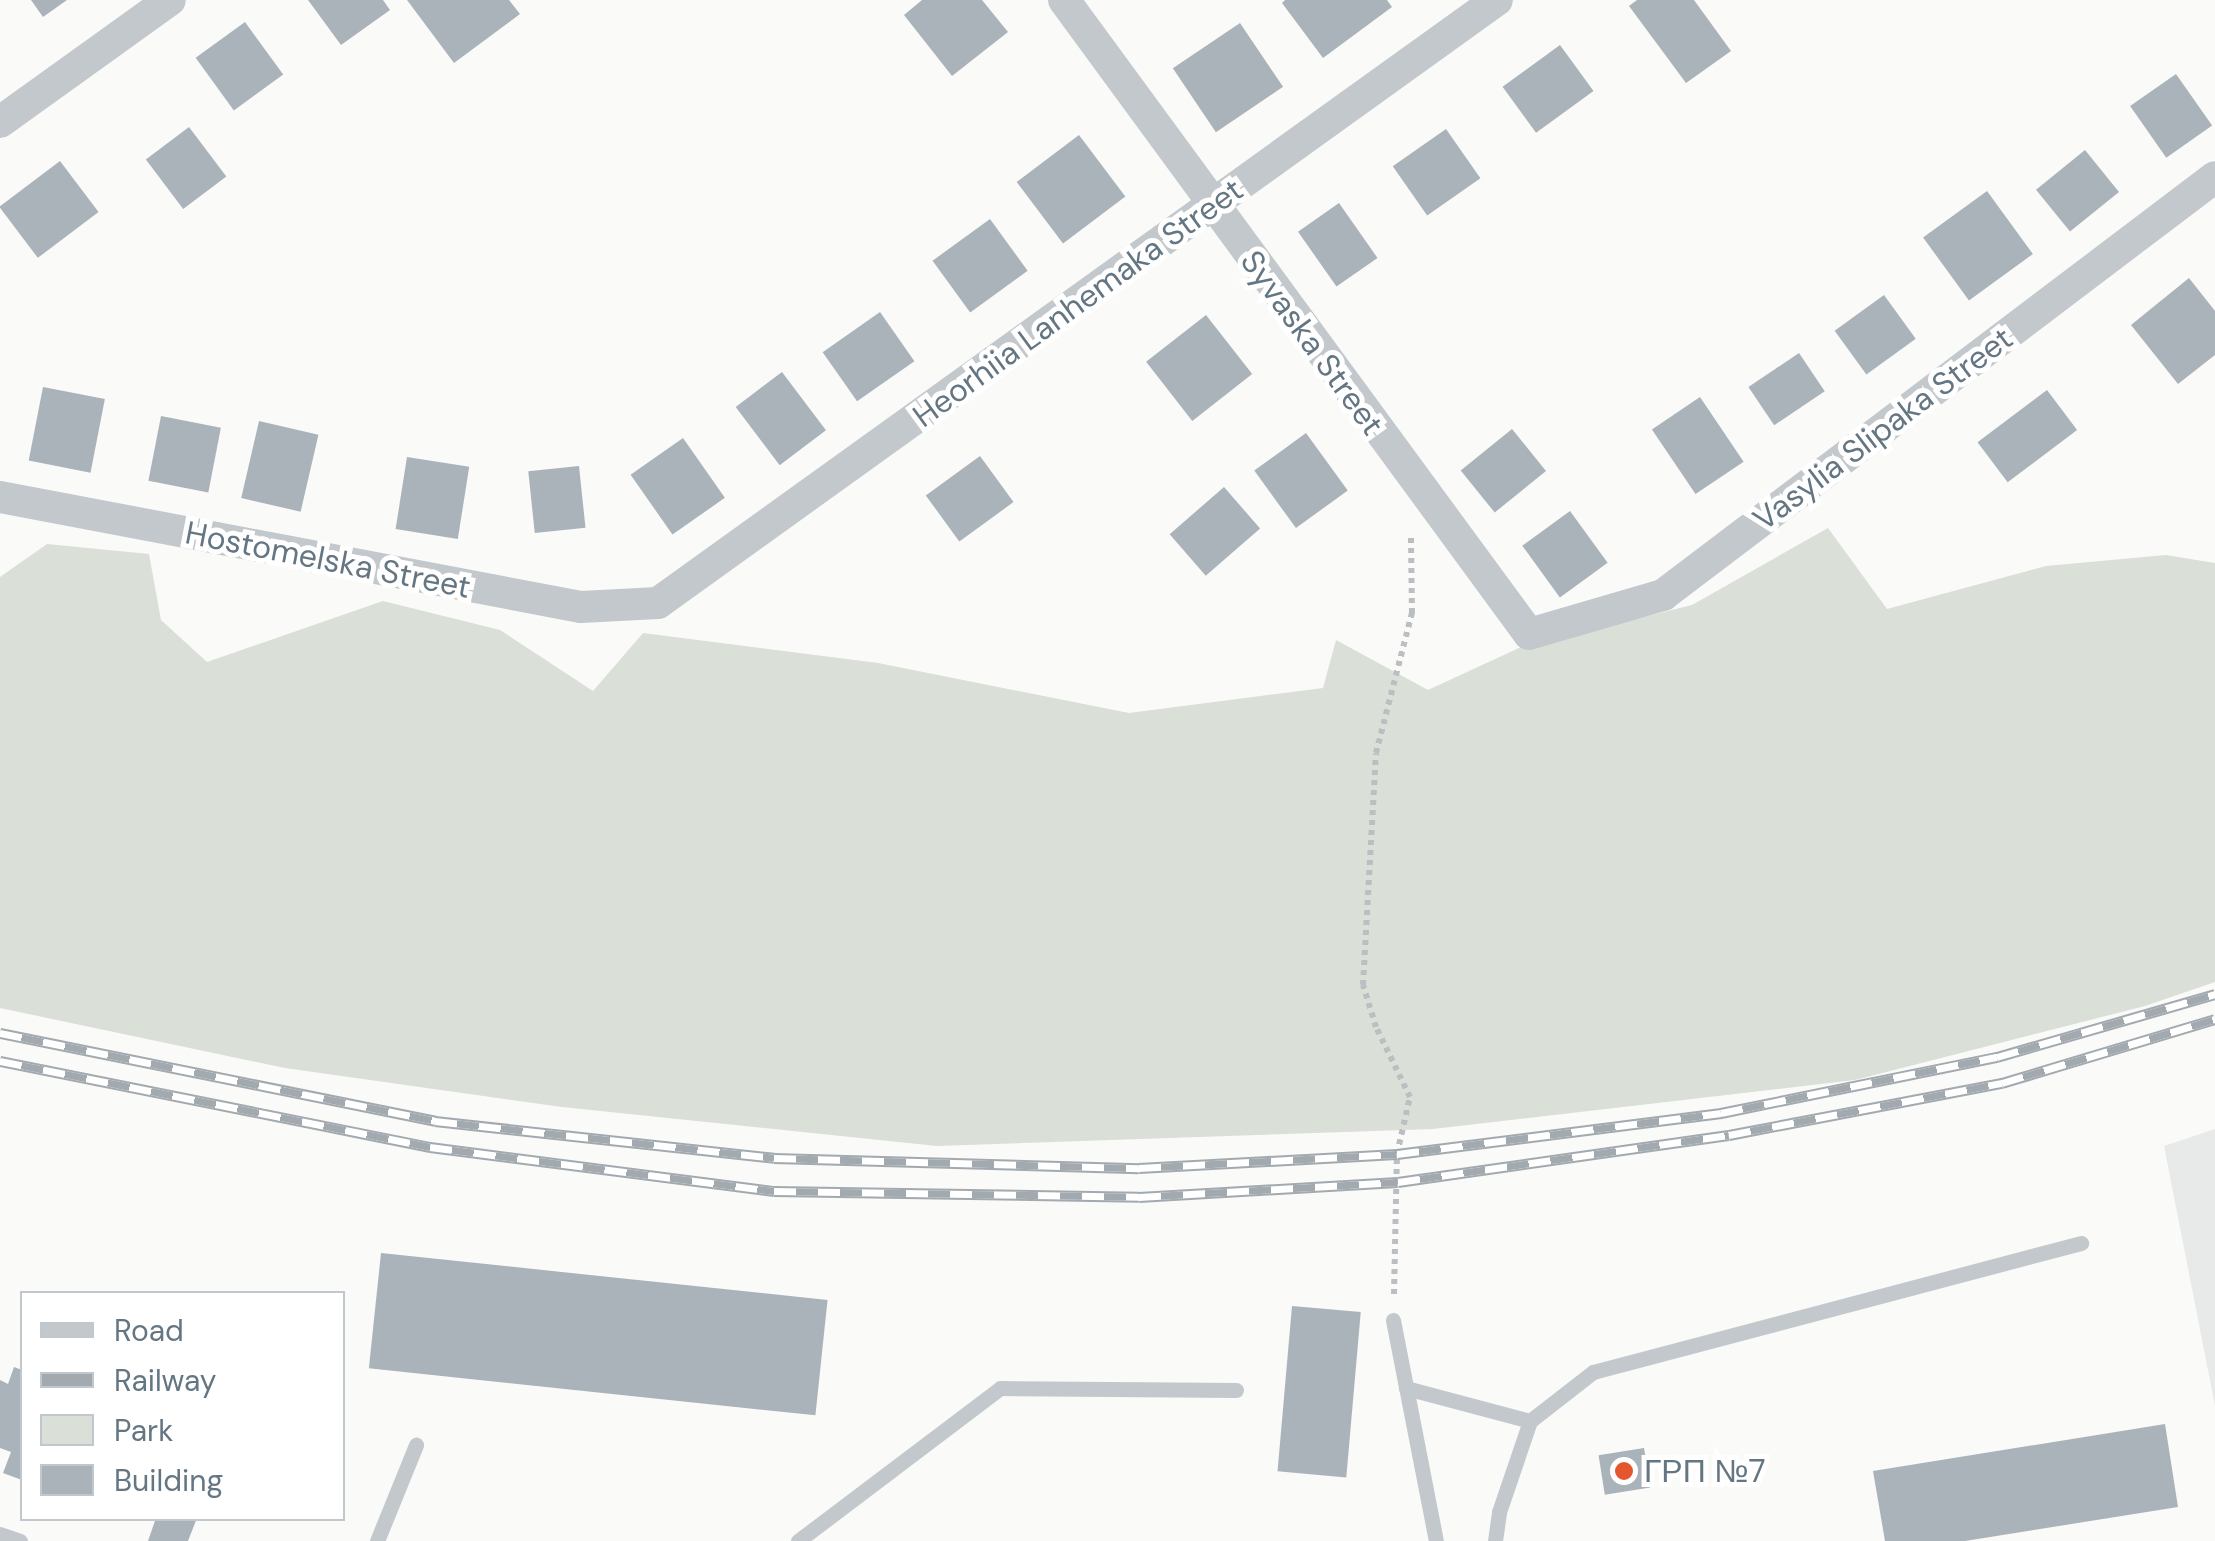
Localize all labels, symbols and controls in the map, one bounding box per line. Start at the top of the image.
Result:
street label: Heorhiia Lanhemaka Street [906,170,1250,436]
street label: Syvaska Street [1232,243,1392,443]
street label: Vasylia Slipaka Street [1746,319,2020,539]
street label: Hostomelska Street [182,514,474,606]
legend [20,1291,345,1521]
text: Road [114,1311,184,1350]
text: Railway [114,1361,217,1400]
text: Park [114,1411,173,1450]
place label: ГРП №7 [1644,1452,1766,1490]
marker: ГРП №7 [1613,1460,1635,1482]
text: Building [114,1461,223,1500]

